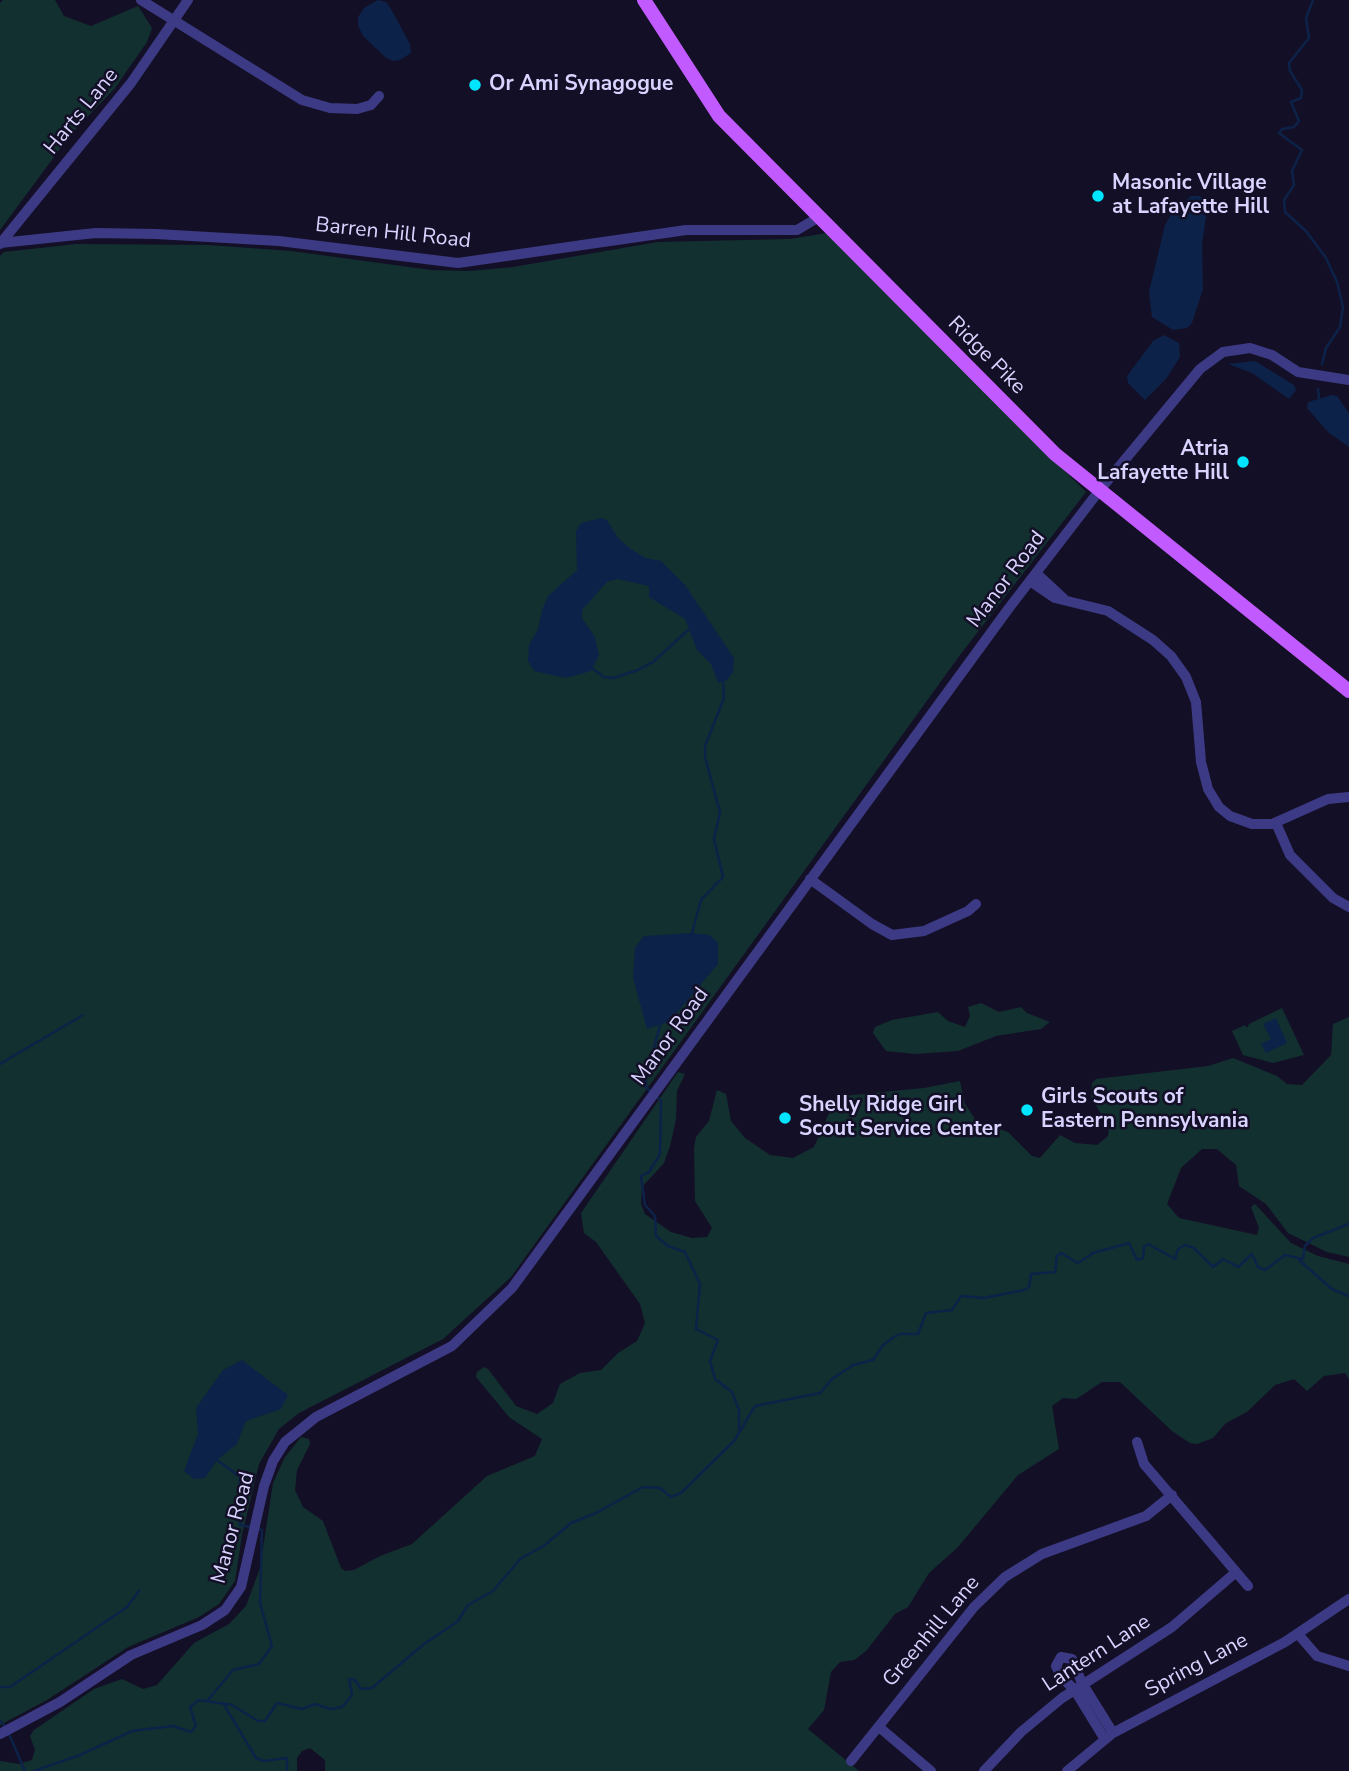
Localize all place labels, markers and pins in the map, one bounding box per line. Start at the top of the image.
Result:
place label: Or Ami Synagogue [489,72,673,98]
marker: Or Ami Synagogue [467,77,483,93]
place label: Masonic Village at Lafayette Hill [1112,171,1269,221]
marker: Masonic Village at Lafayette Hill [1090,188,1106,204]
place label: Atria Lafayette Hill [1097,437,1229,487]
marker: Atria Lafayette Hill [1235,454,1251,470]
place label: Girls Scouts of Eastern Pennsylvania [1041,1085,1249,1135]
place label: Shelly Ridge Girl Scout Service Center [799,1093,1001,1143]
marker: Girls Scouts of Eastern Pennsylvania [1019,1102,1035,1118]
marker: Shelly Ridge Girl Scout Service Center [777,1110,793,1126]

